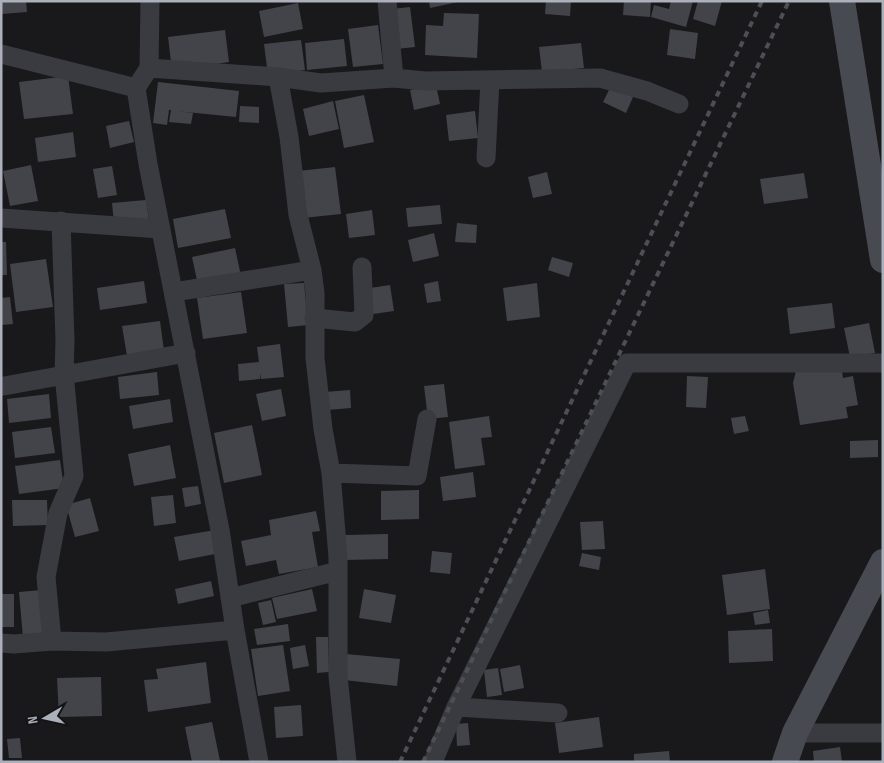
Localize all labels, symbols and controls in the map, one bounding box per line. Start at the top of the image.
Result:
north arrow [20,693,70,743]
text: N [24,715,42,725]

